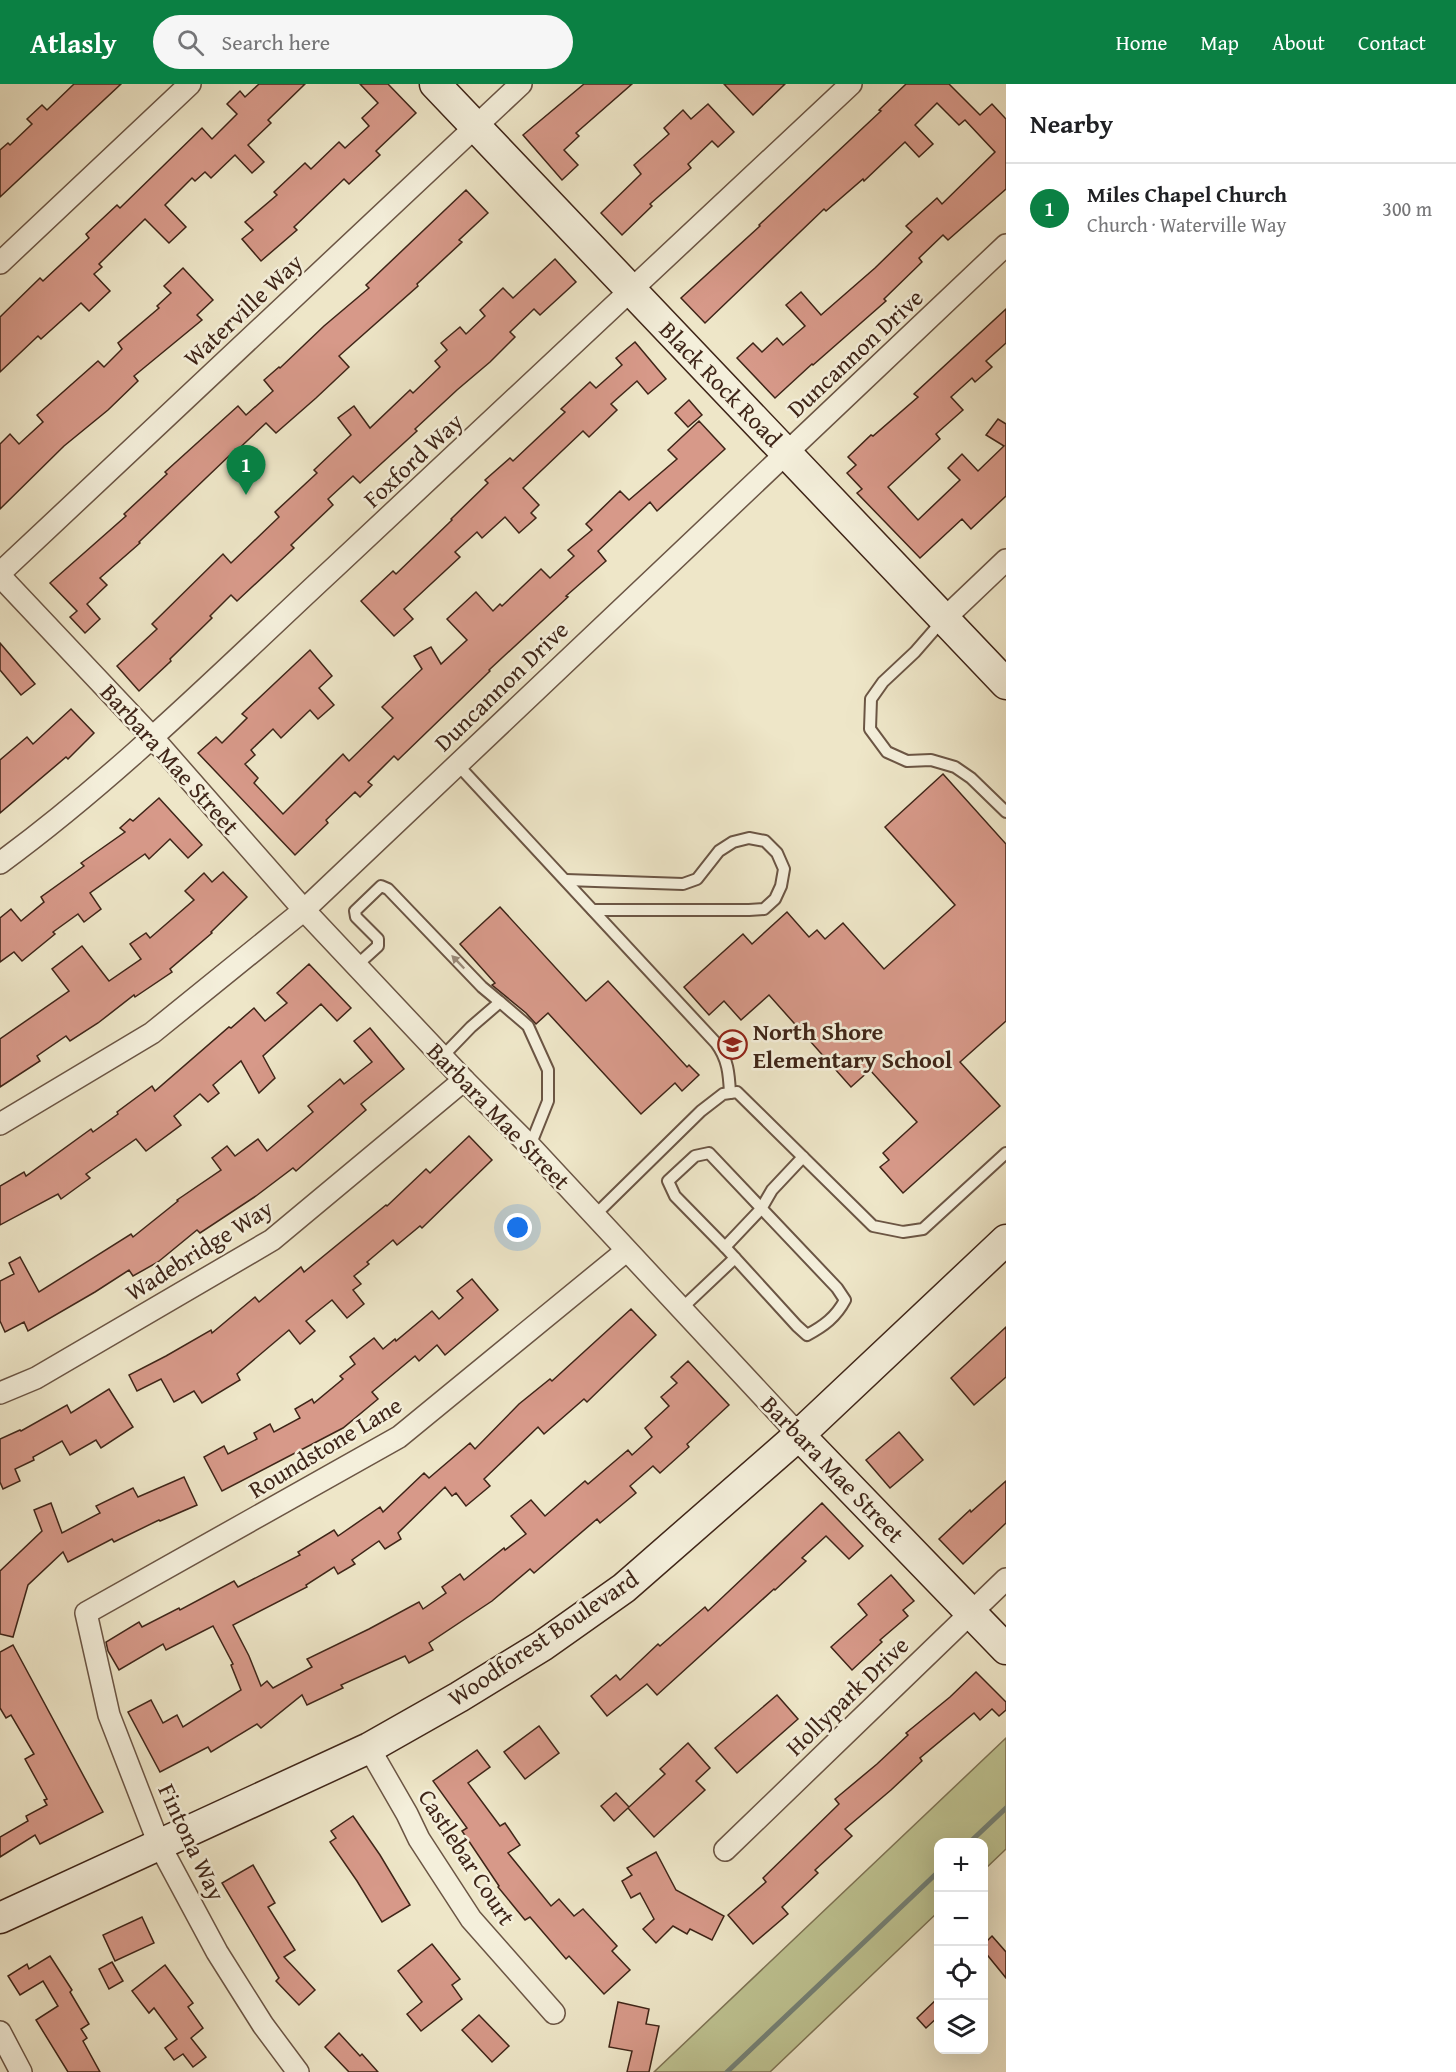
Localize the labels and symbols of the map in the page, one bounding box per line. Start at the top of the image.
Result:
street label: Waterville Way [176,245,311,375]
street label: Duncannon Drive [779,281,931,425]
street label: Black Rock Road [652,313,790,455]
street label: Foxford Way [355,404,471,515]
pin: 1 [226,446,266,495]
street label: Duncannon Drive [426,613,576,759]
street label: Barbara Mae Street [92,676,248,843]
one-way arrow [451,955,465,970]
place label: North Shore Elementary School [753,1014,953,1077]
school or university icon: North Shore Elementary School [716,1029,748,1061]
street label: Barbara Mae Street [419,1034,579,1198]
street label: Wadebridge Way [118,1191,280,1309]
your location [503,1213,532,1242]
street label: Roundstone Lane [242,1387,408,1507]
street label: Barbara Mae Street [753,1387,913,1551]
street label: Woodforest Boulevard [441,1561,645,1715]
street label: Hollypark Drive [778,1628,916,1764]
street label: Fintona Way [150,1778,234,1906]
street label: Castlebar Court [410,1782,524,1932]

